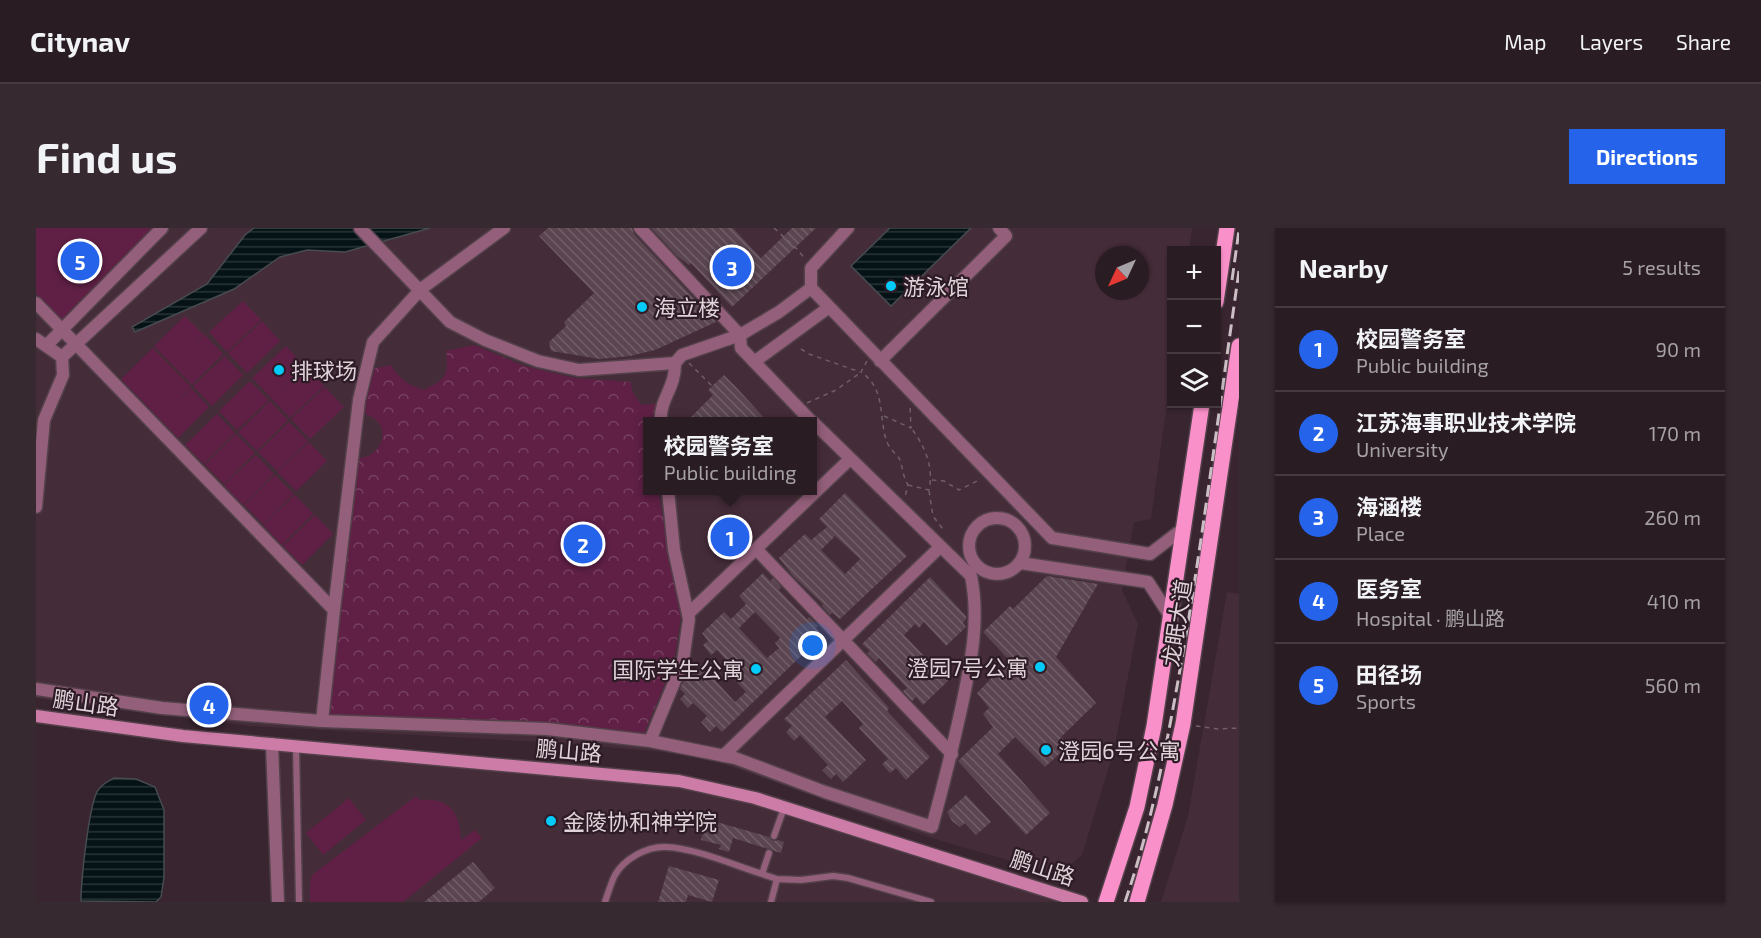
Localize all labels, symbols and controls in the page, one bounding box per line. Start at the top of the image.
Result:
text: Citynav [30,24,130,58]
text: Map [1504,29,1546,54]
text: Layers [1579,29,1643,54]
text: Share [1676,29,1731,54]
button: Directions [1569,129,1725,184]
text: Find us [36,131,178,181]
pin: 5 [60,238,99,284]
pin: 3 [712,244,752,290]
north arrow [1095,246,1149,300]
map controls [1167,246,1221,408]
button: + [1167,246,1221,300]
text: Nearby [1299,252,1388,283]
text: 5 results [1622,255,1701,279]
place label: 游泳馆 [903,273,969,299]
marker: 游泳馆 [884,279,898,293]
place label: 海立楼 [654,294,720,320]
marker: 海立楼 [635,300,649,314]
button: − [1167,300,1221,354]
text: 校园警务室 [1356,325,1466,351]
text: 1 [1314,337,1323,361]
text: 90 m [1656,337,1701,361]
text: Public building [1356,353,1489,377]
button: layers [1167,354,1221,408]
place label: 排球场 [291,357,357,383]
marker: 排球场 [272,363,286,377]
text: 江苏海事职业技术学院 [1356,409,1576,435]
popup [643,417,817,495]
text: 2 [1313,421,1324,445]
text: 170 m [1649,421,1701,445]
text: 校园警务室 [664,432,774,458]
text: University [1356,437,1448,461]
text: Public building [664,460,796,484]
text: 海涵楼 [1356,493,1422,519]
text: 3 [1313,505,1324,529]
text: 260 m [1644,505,1701,529]
pin: 1 [710,514,750,560]
text: Place [1356,521,1405,545]
pin: 2 [564,522,602,566]
text: 医务室 [1356,575,1422,601]
street label: 龙眠大道 [1156,578,1196,668]
text: 4 [1312,589,1325,613]
text: 410 m [1647,589,1701,613]
text: Hospital · 鹏山路 [1356,606,1505,630]
your location [798,631,827,660]
place label: 澄园7号公寓 [907,654,1028,680]
place label: 国际学生公寓 [612,656,744,682]
marker: 澄园7号公寓 [1033,660,1047,674]
text: 田径场 [1356,661,1422,687]
marker: 国际学生公寓 [749,662,763,676]
text: 5 [1313,673,1324,697]
text: 560 m [1645,673,1701,697]
pin: 4 [190,682,228,728]
street label: 鹏山路 [52,685,120,719]
text: Sports [1356,689,1416,713]
street label: 鹏山路 [535,734,603,766]
place label: 澄园6号公寓 [1058,737,1181,763]
marker: 澄园6号公寓 [1039,743,1053,757]
place label: 金陵协和神学院 [563,808,717,834]
marker: 金陵协和神学院 [544,814,558,828]
street label: 鹏山路 [1008,844,1078,890]

